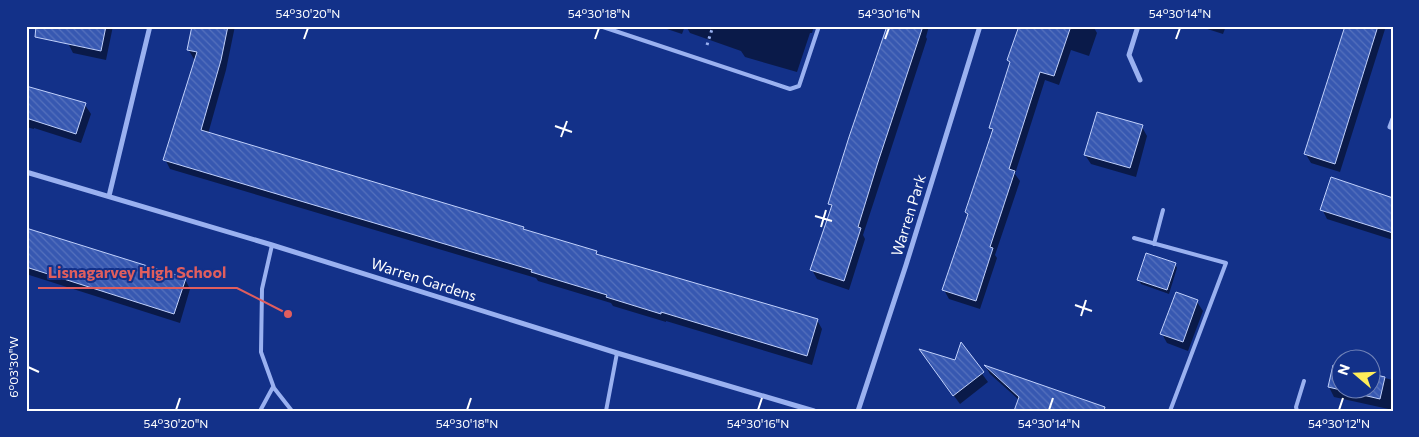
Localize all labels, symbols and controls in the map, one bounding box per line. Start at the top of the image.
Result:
text: 54°30'20"N [276,6,340,20]
text: 54°30'18"N [568,6,630,20]
text: 54°30'16"N [858,6,920,20]
text: 54°30'14"N [1149,6,1211,20]
street label: Warren Park [887,172,929,258]
street label: Warren Gardens [369,253,479,305]
callout: Lisnagarvey High School [38,257,237,288]
text: Lisnagarvey High School [48,262,226,281]
text: 6°03'30"W [6,336,20,398]
north arrow [1332,350,1382,400]
text: N [1333,362,1353,377]
text: 54°30'20"N [144,416,208,430]
text: 54°30'18"N [436,416,498,430]
text: 54°30'16"N [727,416,789,430]
text: 54°30'14"N [1018,416,1080,430]
text: 54°30'12"N [1308,416,1370,430]

